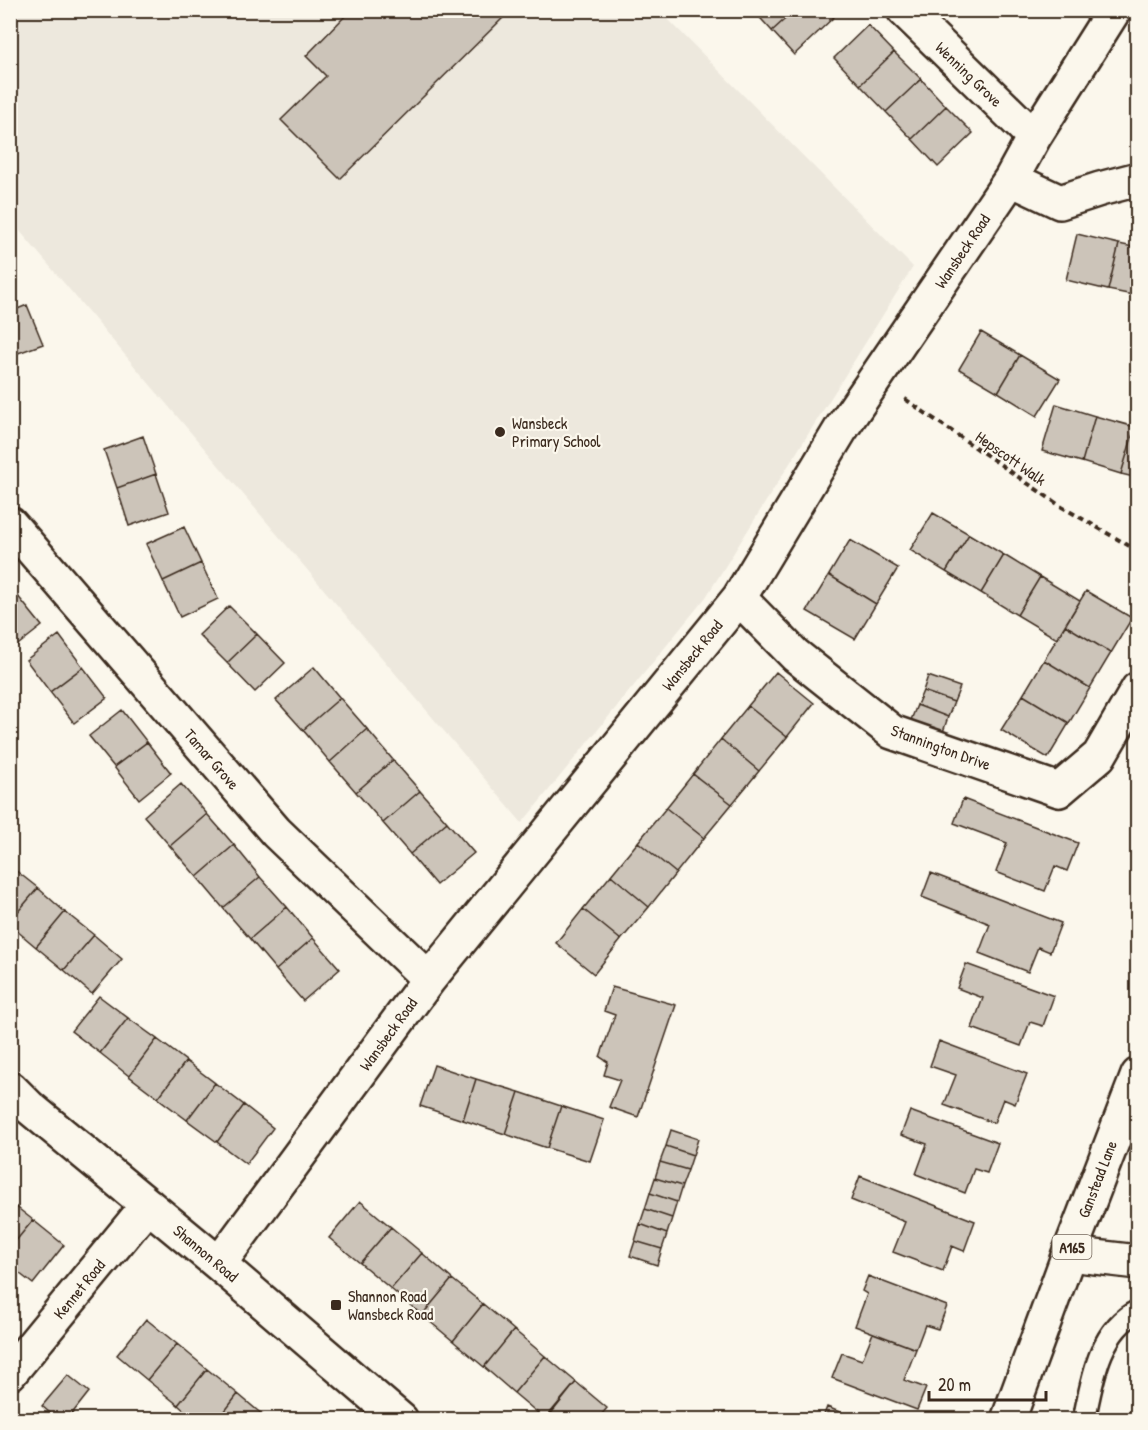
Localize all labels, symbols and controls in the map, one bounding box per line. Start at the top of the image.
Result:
street label: Wenning Grove [931,36,1008,112]
street label: Wansbeck Road [929,210,995,292]
place label: Wansbeck Primary School [512,412,601,452]
marker: Wansbeck Primary School [493,425,507,439]
street label: Hepscott Walk [971,426,1051,491]
street label: Wansbeck Road [657,615,727,695]
street label: Stannington Drive [888,719,994,775]
street label: Tamar Grove [179,724,245,795]
street label: Wansbeck Road [354,993,422,1075]
street label: Ganstead Lane [1072,1137,1122,1221]
street label: Shannon Road [169,1219,243,1287]
road number: A165 [1052,1235,1092,1259]
street label: Kennet Road [48,1254,110,1324]
place label: Shannon Road Wansbeck Road [348,1285,433,1325]
marker: Shannon Road Wansbeck Road [329,1298,343,1312]
scale bar [929,1364,1046,1402]
text: 20 m [938,1372,971,1397]

